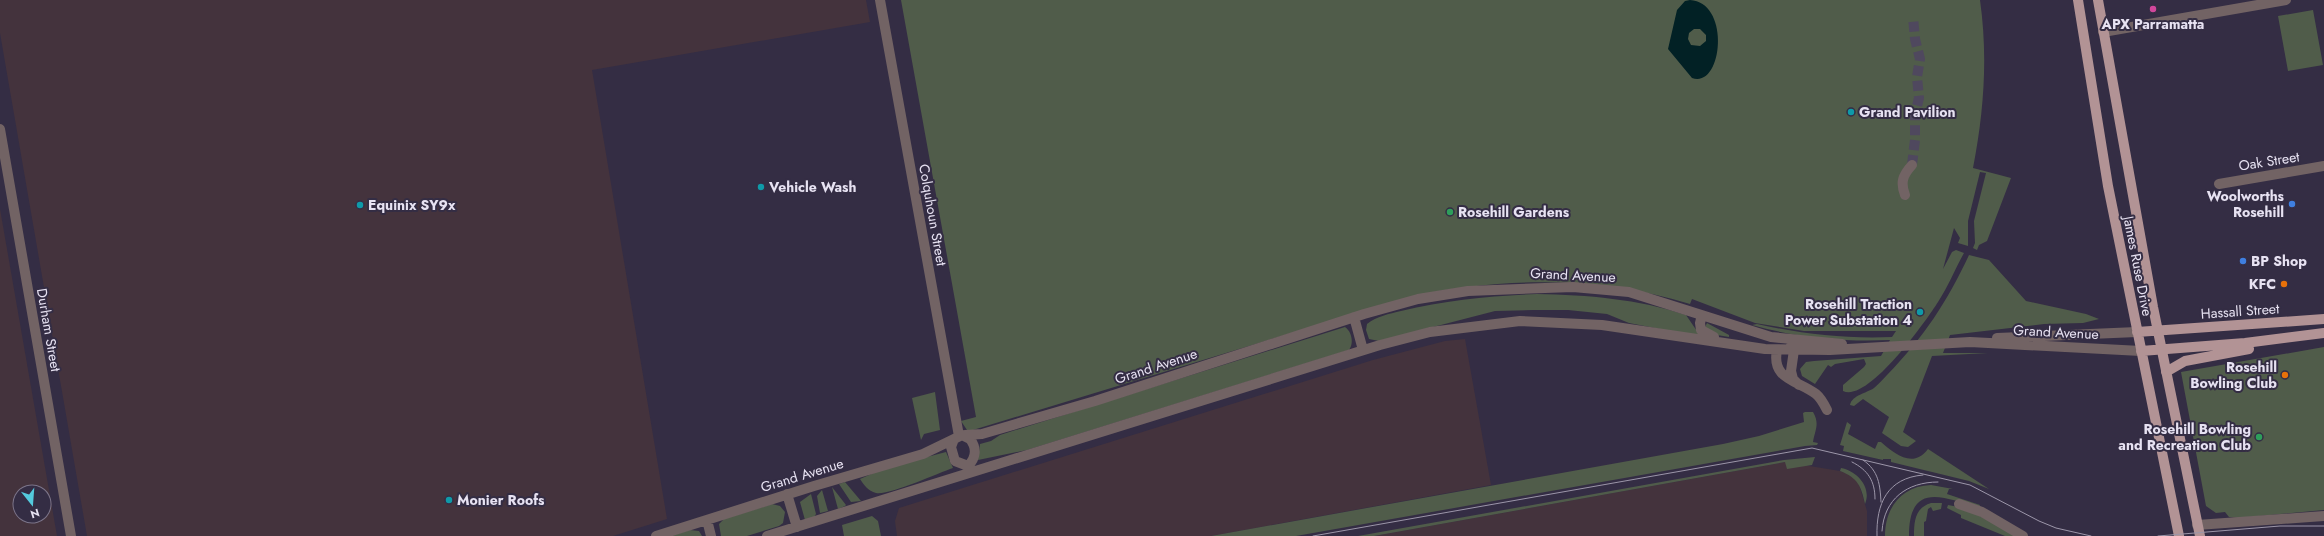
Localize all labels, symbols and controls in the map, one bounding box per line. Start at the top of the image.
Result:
marker: APX Parramatta [2148,4,2158,14]
place label: APX Parramatta [2101,14,2204,34]
place label: Grand Pavilion [1859,102,1956,122]
marker: Grand Pavilion [1846,107,1856,117]
street label: Oak Street [2237,146,2302,176]
street label: Colquhoun Street [914,162,952,268]
place label: Vehicle Wash [768,177,856,197]
marker: Vehicle Wash [756,182,766,192]
place label: Woolworths Rosehill [2207,186,2285,222]
place label: Equinix SY9x [368,195,456,215]
marker: Woolworths Rosehill [2287,199,2297,209]
marker: Equinix SY9x [355,200,365,210]
place label: Rosehill Gardens [1458,202,1570,222]
marker: Rosehill Gardens [1445,207,1455,217]
street label: James Ruse Drive [2118,212,2157,318]
place label: BP Shop [2251,251,2307,271]
marker: BP Shop [2238,256,2248,266]
street label: Grand Avenue [1530,263,1616,287]
place label: KFC [2249,274,2276,294]
marker: KFC [2279,279,2289,289]
street label: Durham Street [32,287,66,374]
place label: Rosehill Traction Power Substation 4 [1785,294,1912,330]
street label: Hassall Street [2200,298,2281,324]
marker: Rosehill Traction Power Substation 4 [1915,307,1925,317]
street label: Grand Avenue [2013,320,2099,344]
street label: Grand Avenue [1112,343,1200,389]
place label: Rosehill Bowling Club [2190,357,2277,393]
marker: Rosehill Bowling Club [2280,370,2290,380]
place label: Rosehill Bowling and Recreation Club [2118,419,2251,455]
marker: Rosehill Bowling and Recreation Club [2254,432,2264,442]
street label: Grand Avenue [758,453,846,497]
north arrow [12,484,52,524]
place label: Monier Roofs [457,490,545,510]
marker: Monier Roofs [444,495,454,505]
text: N [28,505,41,522]

